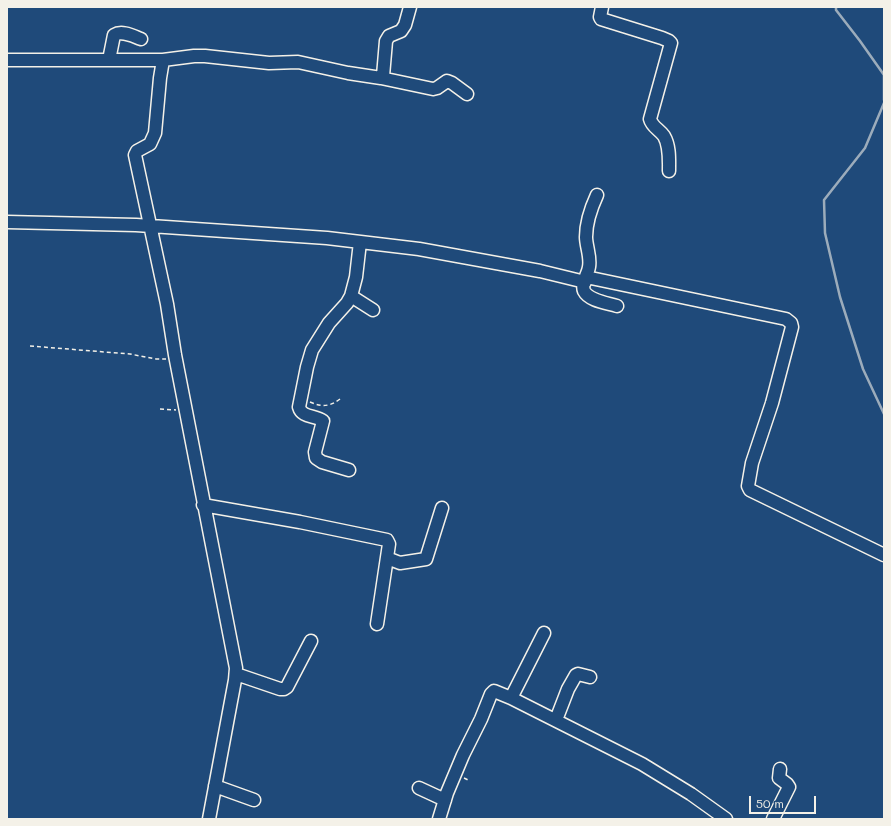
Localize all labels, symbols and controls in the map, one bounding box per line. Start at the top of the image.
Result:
scale bar [751,788,818,814]
text: 50 m [756,795,784,811]

